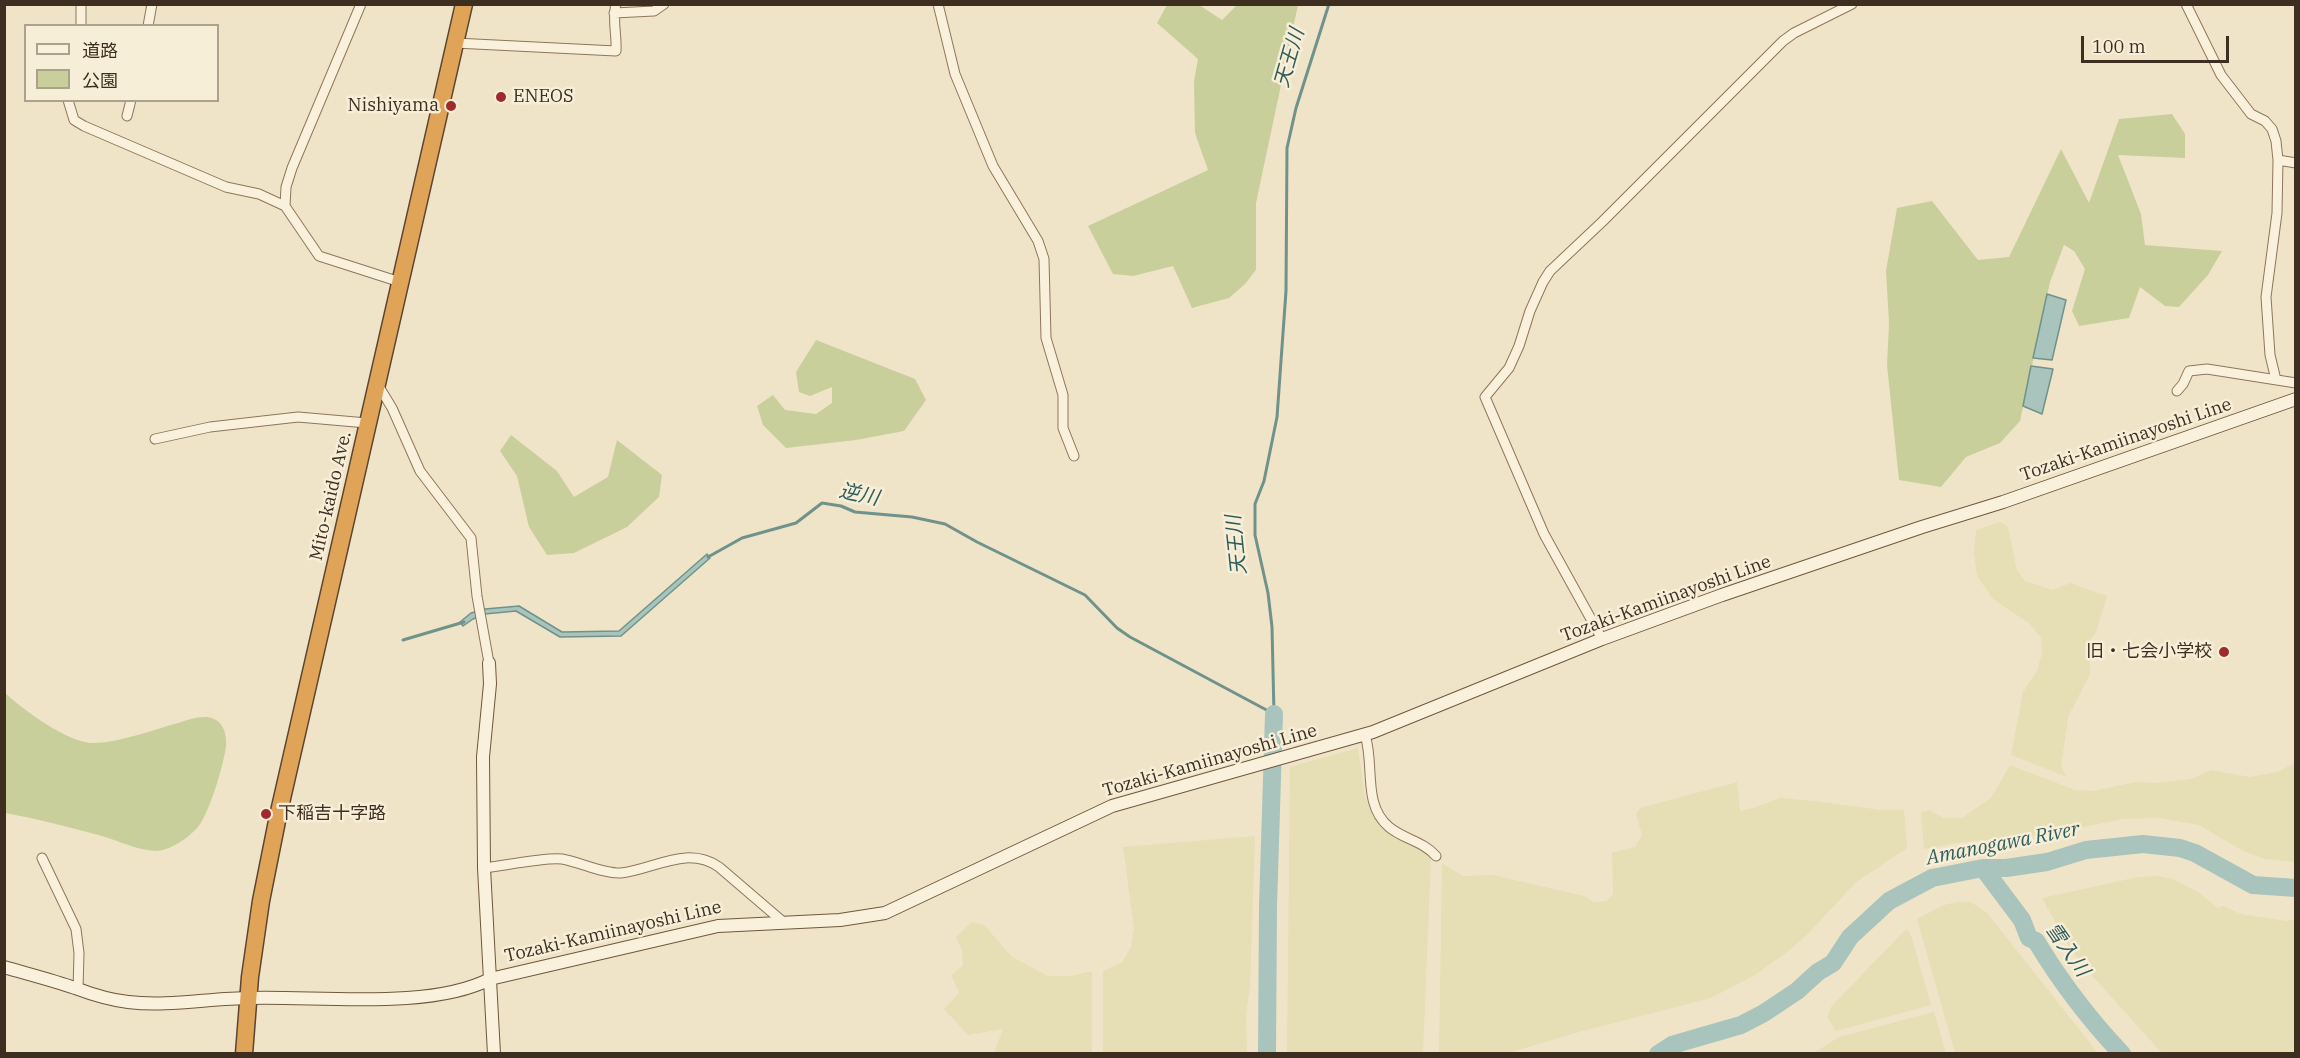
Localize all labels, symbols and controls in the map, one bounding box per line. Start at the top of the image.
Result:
legend [24,24,219,102]
scale bar [2084,24,2232,62]
water label: 天王川 [1270,26,1310,90]
text: 100 m [2092,35,2146,58]
text: 道路 [82,39,118,62]
text: 公園 [82,69,118,92]
place label: ENEOS [513,86,574,108]
marker: ENEOS [494,90,508,104]
place label: Nishiyama [347,95,439,117]
marker: Nishiyama [444,99,458,113]
street label: Tozaki-Kamiinayoshi Line [2018,394,2234,486]
street label: Mito-kaido Ave. [306,429,356,563]
water label: 逆川 [837,479,881,511]
water label: 天王川 [1222,514,1252,576]
street label: Tozaki-Kamiinayoshi Line [1558,551,1774,647]
place label: 旧・七会小学校 [2086,641,2212,663]
marker: 旧・七会小学校 [2217,645,2231,659]
street label: Tozaki-Kamiinayoshi Line [1100,720,1320,802]
place label: 下稲吉十字路 [278,803,386,825]
marker: 下稲吉十字路 [259,807,273,821]
water label: Amanogawa River [1924,817,2082,871]
street label: Tozaki-Kamiinayoshi Line [502,897,724,967]
water label: 雪入川 [2040,919,2094,981]

